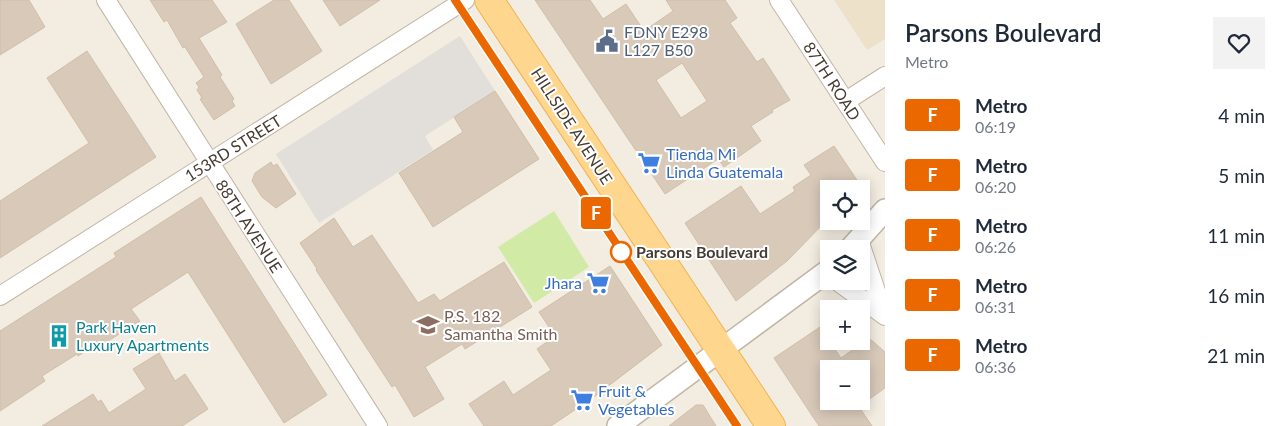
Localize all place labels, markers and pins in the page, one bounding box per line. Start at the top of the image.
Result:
place label: FDNY E298 L127 B50 [624,22,708,59]
public building icon: FDNY E298 L127 B50 [594,28,620,54]
place label: Tienda Mi Linda Guatemala [666,144,783,181]
supermarket icon: Tienda Mi Linda Guatemala [636,150,662,176]
marker: Parsons Boulevard [610,241,632,263]
place label: Parsons Boulevard [636,242,768,261]
supermarket icon: Jhara [585,270,611,296]
place label: Jhara [545,273,582,292]
place label: P.S. 182 Samantha Smith [444,306,557,343]
school or university icon: P.S. 182 Samantha Smith [415,312,441,338]
place label: Park Haven Luxury Apartments [76,317,209,354]
building icon: Park Haven Luxury Apartments [46,323,72,349]
place label: Fruit & Vegetables [598,381,675,418]
supermarket icon: Fruit & Vegetables [569,387,595,413]

